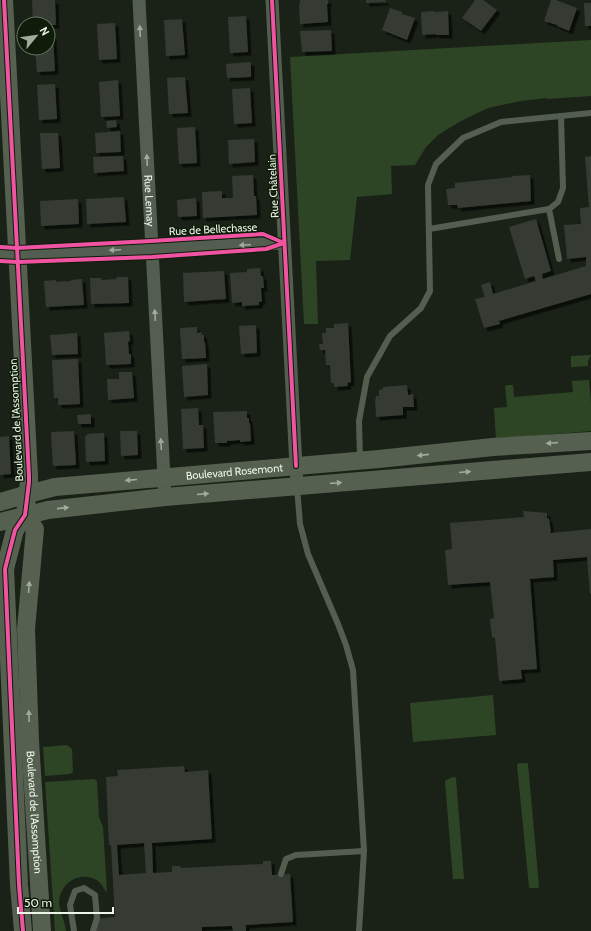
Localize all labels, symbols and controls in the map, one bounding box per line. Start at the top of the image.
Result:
north arrow [16,16,56,56]
text: N [37,24,53,38]
one-way arrow [137,25,144,37]
one-way arrow [144,153,150,166]
street label: Rue Châtelain [264,154,282,218]
street label: Rue Lemay [141,175,158,227]
street label: Rue de Bellechasse [168,220,258,238]
one-way arrow [239,241,251,248]
one-way arrow [109,247,121,254]
one-way arrow [151,309,158,321]
street label: Boulevard de l'Assomption [6,358,26,482]
one-way arrow [158,438,165,450]
one-way arrow [546,440,558,447]
one-way arrow [417,451,429,458]
street label: Boulevard Rosemont [185,460,284,483]
one-way arrow [459,468,471,475]
one-way arrow [125,477,137,484]
one-way arrow [330,479,342,486]
one-way arrow [197,491,209,498]
one-way arrow [57,505,70,511]
one-way arrow [26,581,33,593]
one-way arrow [26,710,33,722]
street label: Boulevard de l'Assomption [24,750,45,874]
scale bar [18,889,113,915]
text: 50 m [24,895,52,910]

